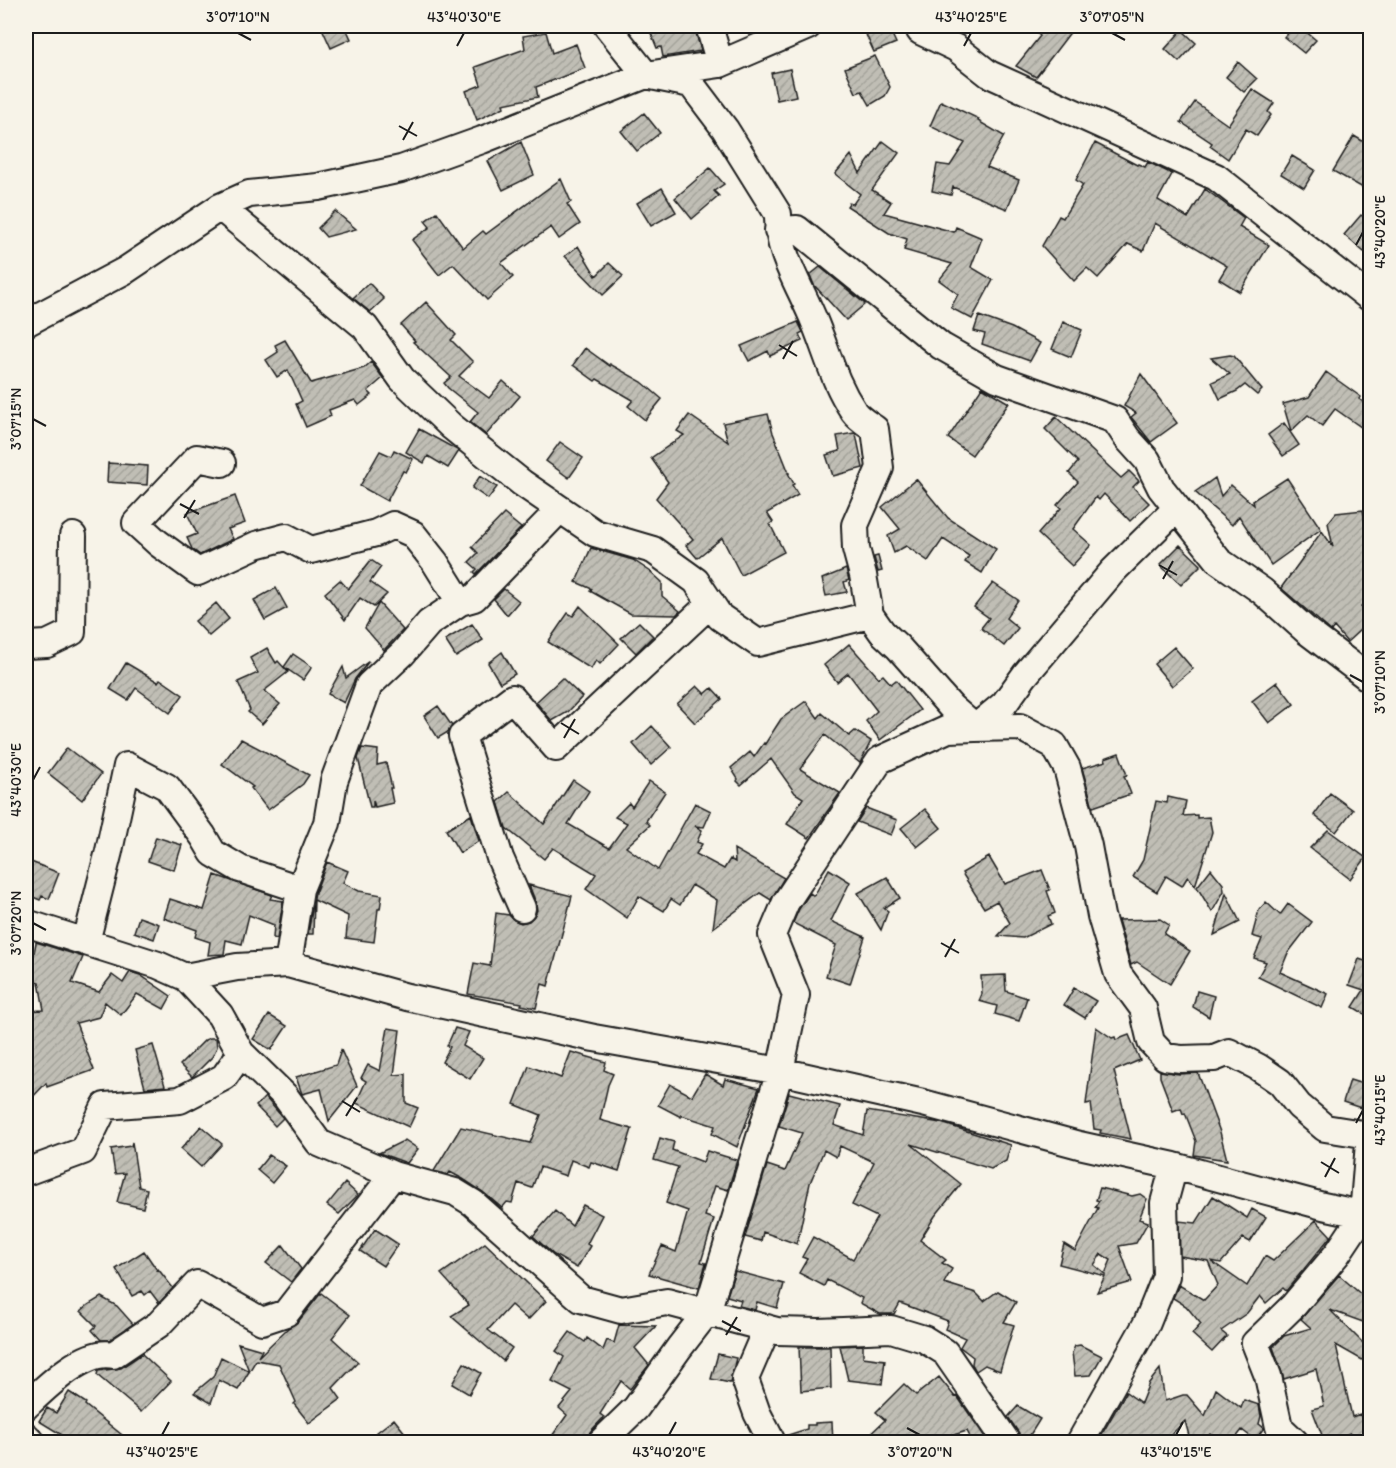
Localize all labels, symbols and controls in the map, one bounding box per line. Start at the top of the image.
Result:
text: 3°07'10"N [206,8,270,26]
text: 43°40'30"E [427,8,501,26]
text: 43°40'25"E [935,8,1007,26]
text: 3°07'05"N [1080,8,1144,26]
text: 43°40'20"E [1371,195,1389,269]
text: 3°07'15"N [7,388,25,450]
text: 3°07'10"N [1371,650,1389,714]
text: 43°40'30"E [7,743,25,817]
text: 3°07'20"N [7,891,25,955]
text: 43°40'15"E [1371,1074,1389,1146]
text: 43°40'25"E [126,1443,198,1461]
text: 43°40'20"E [632,1443,706,1461]
text: 3°07'20"N [888,1443,952,1461]
text: 43°40'15"E [1140,1443,1212,1461]

